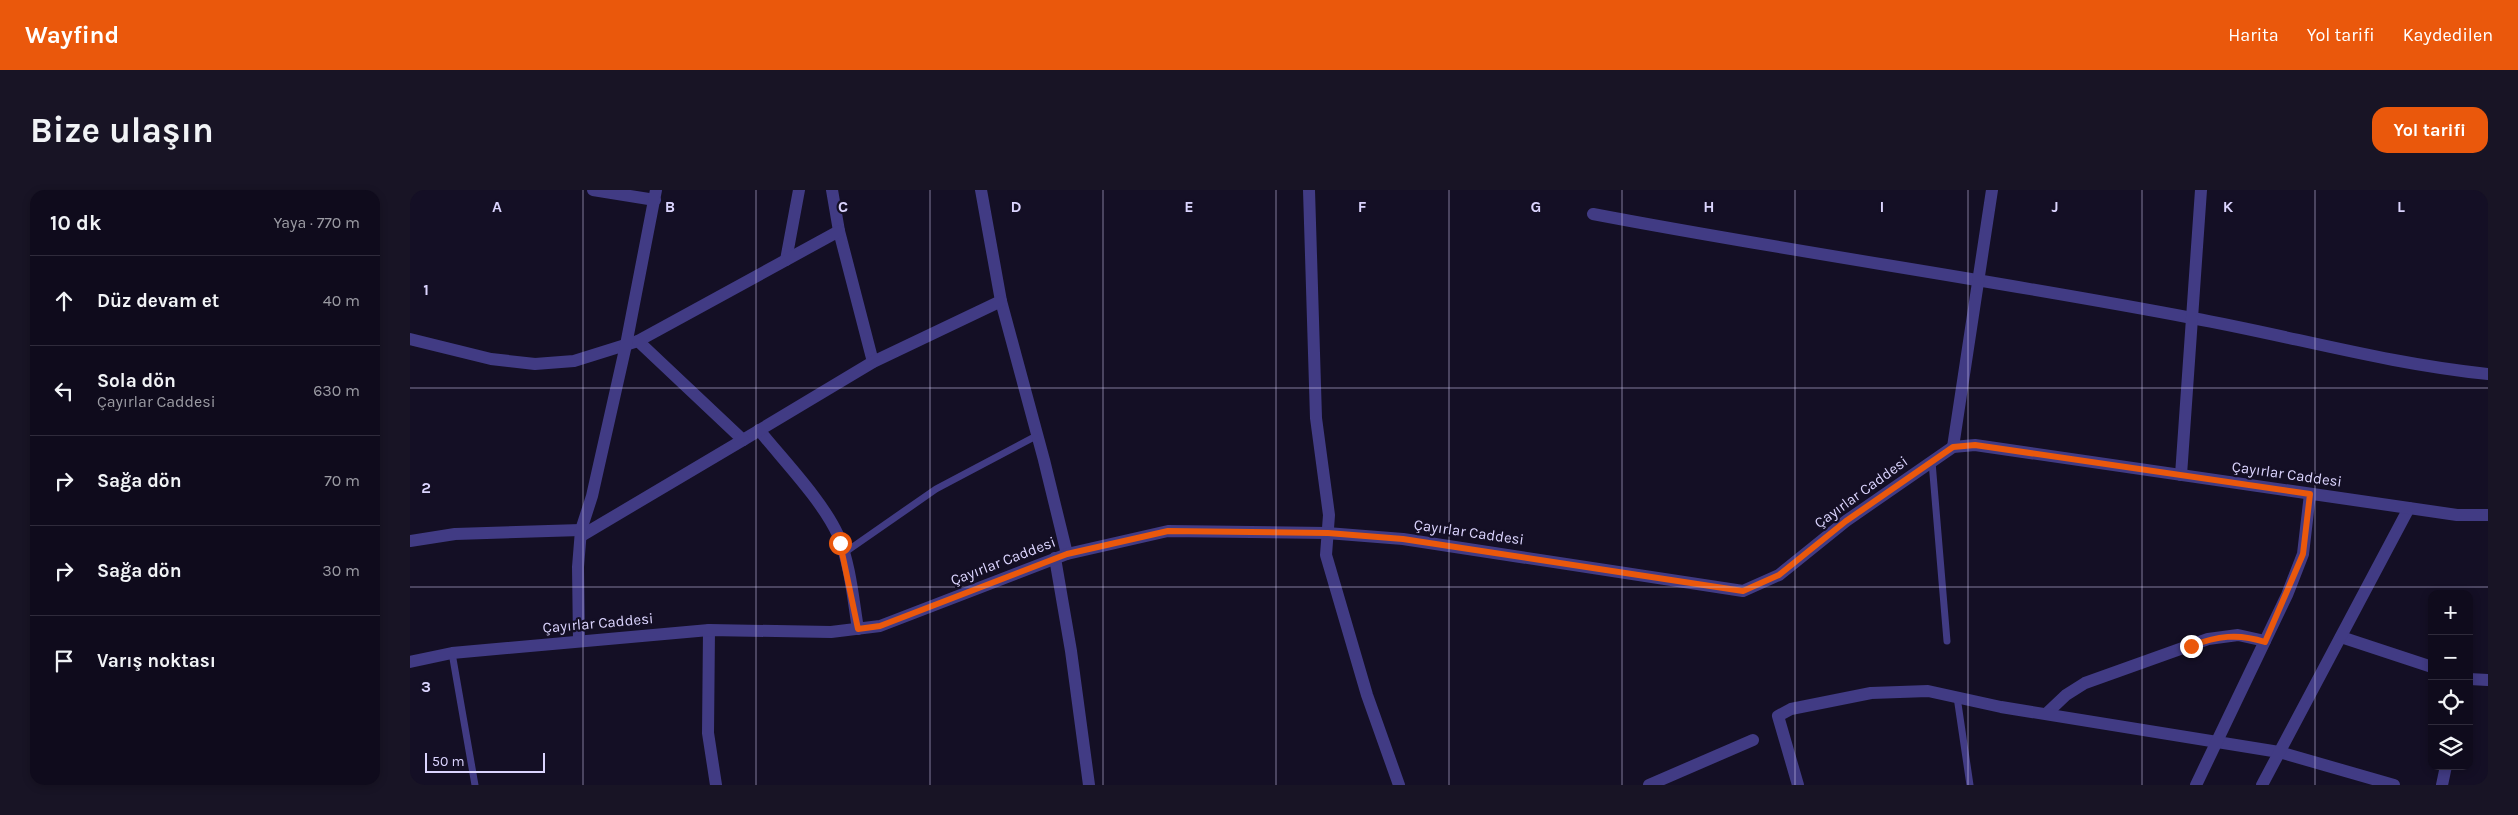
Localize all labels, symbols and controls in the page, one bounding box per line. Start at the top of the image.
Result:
text: Wayfind [25,21,119,49]
text: Harita [2228,24,2279,46]
text: Yol tarifi [2307,24,2375,46]
text: Kaydedilen [2403,24,2493,46]
button: Yol tarifi [2372,107,2488,153]
text: Bize ulaşın [30,110,214,151]
text: A [492,197,502,216]
text: B [665,197,675,216]
text: C [838,197,848,216]
text: D [1011,197,1022,216]
text: E [1184,197,1194,216]
text: F [1358,197,1367,216]
text: G [1531,197,1541,216]
text: H [1703,197,1715,216]
text: I [1880,197,1884,216]
text: J [2051,197,2059,216]
text: K [2223,197,2234,216]
text: L [2397,197,2405,216]
text: 10 dk [50,211,101,235]
text: Yaya · 770 m [273,213,360,232]
text: 1 [423,280,429,299]
icon: ahead [50,287,78,315]
text: Düz devam et [97,290,219,312]
text: 40 m [323,291,360,310]
text: Sola dön [97,370,176,392]
icon: left [50,377,78,405]
text: 630 m [313,381,360,400]
text: Çayırlar Caddesi [97,392,215,411]
street label: Çayırlar Caddesi [1811,452,1911,532]
street label: Çayırlar Caddesi [2231,457,2343,491]
icon: right [50,467,78,495]
text: Sağa dön [97,470,181,492]
text: 70 m [324,471,360,490]
text: 2 [421,478,431,497]
street label: Çayırlar Caddesi [1413,515,1525,549]
route start [829,532,852,555]
street label: Çayırlar Caddesi [948,533,1058,589]
icon: right [50,557,78,585]
text: Sağa dön [97,560,181,582]
text: 30 m [322,561,360,580]
map controls [2428,590,2473,770]
button: + [2428,590,2473,635]
street label: Çayırlar Caddesi [542,609,654,637]
route end [2180,635,2203,658]
button: − [2428,635,2473,680]
icon: arrive [50,647,78,675]
text: Varış noktası [97,650,216,672]
text: 3 [421,677,431,696]
button: locate [2428,680,2473,725]
button: layers [2428,725,2473,770]
scale bar [425,750,545,773]
text: 50 m [432,753,465,770]

